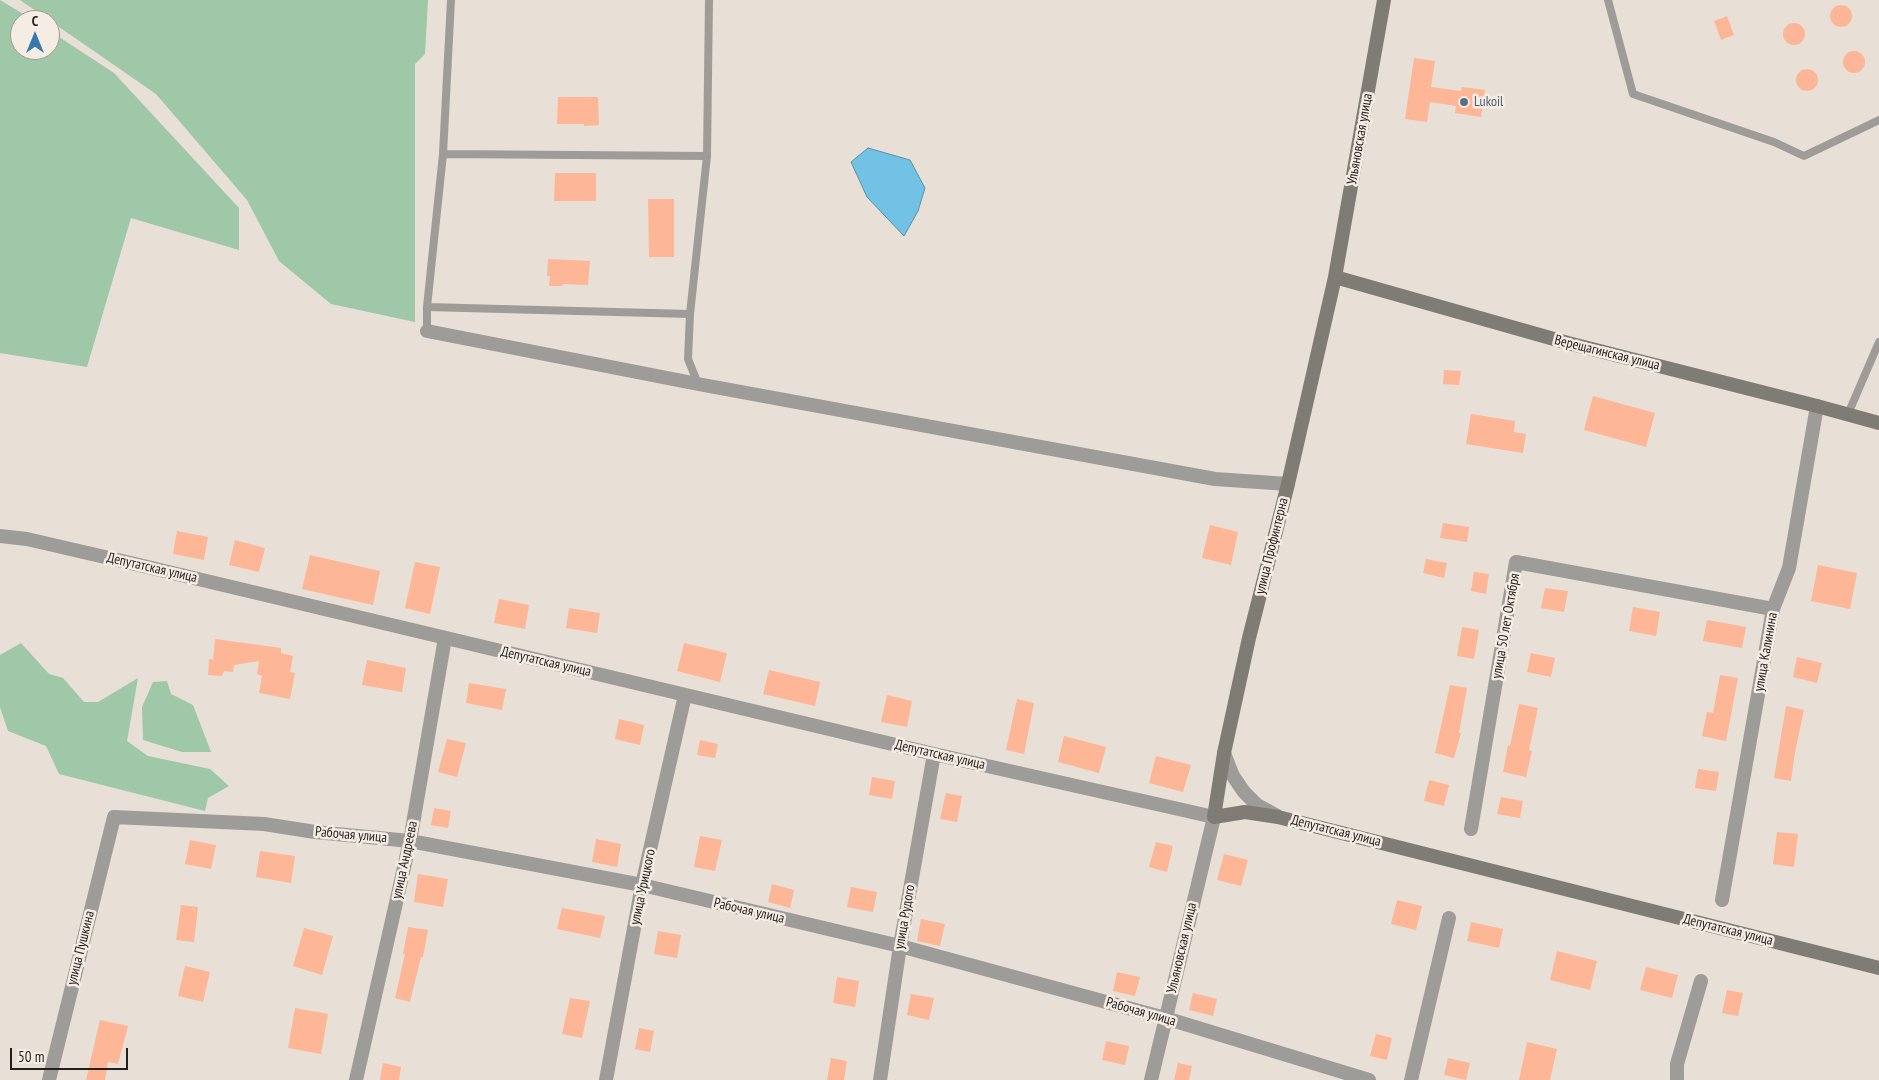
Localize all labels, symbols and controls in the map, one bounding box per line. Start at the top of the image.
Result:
north arrow [10,10,60,60]
text: С [32,12,38,30]
street label: Ульяновская улица [1344,92,1376,186]
place label: Lukoil [1474,94,1503,110]
marker: Lukoil [1458,96,1470,108]
street label: Верещагинская улица [1553,332,1661,374]
street label: улица Профинтерна [1252,496,1292,596]
street label: Депутатская улица [105,549,199,587]
street label: улица 50 лет Октября [1488,572,1524,680]
street label: улица Калинина [1751,611,1781,693]
street label: Депутатская улица [499,643,593,681]
street label: Депутатская улица [893,736,987,774]
street label: Депутатская улица [1289,812,1383,850]
street label: улица Андреева [389,819,421,901]
street label: Рабочая улица [314,823,388,847]
street label: улица Урицкого [627,848,659,926]
street label: улица Рудого [891,883,919,951]
street label: Рабочая улица [712,895,786,927]
street label: Ульяновская улица [1163,901,1201,995]
street label: улица Пушкина [64,909,98,987]
street label: Депутатская улица [1681,911,1775,949]
street label: Рабочая улица [1104,994,1178,1030]
scale bar [12,1038,130,1070]
text: 50 m [18,1047,44,1066]

